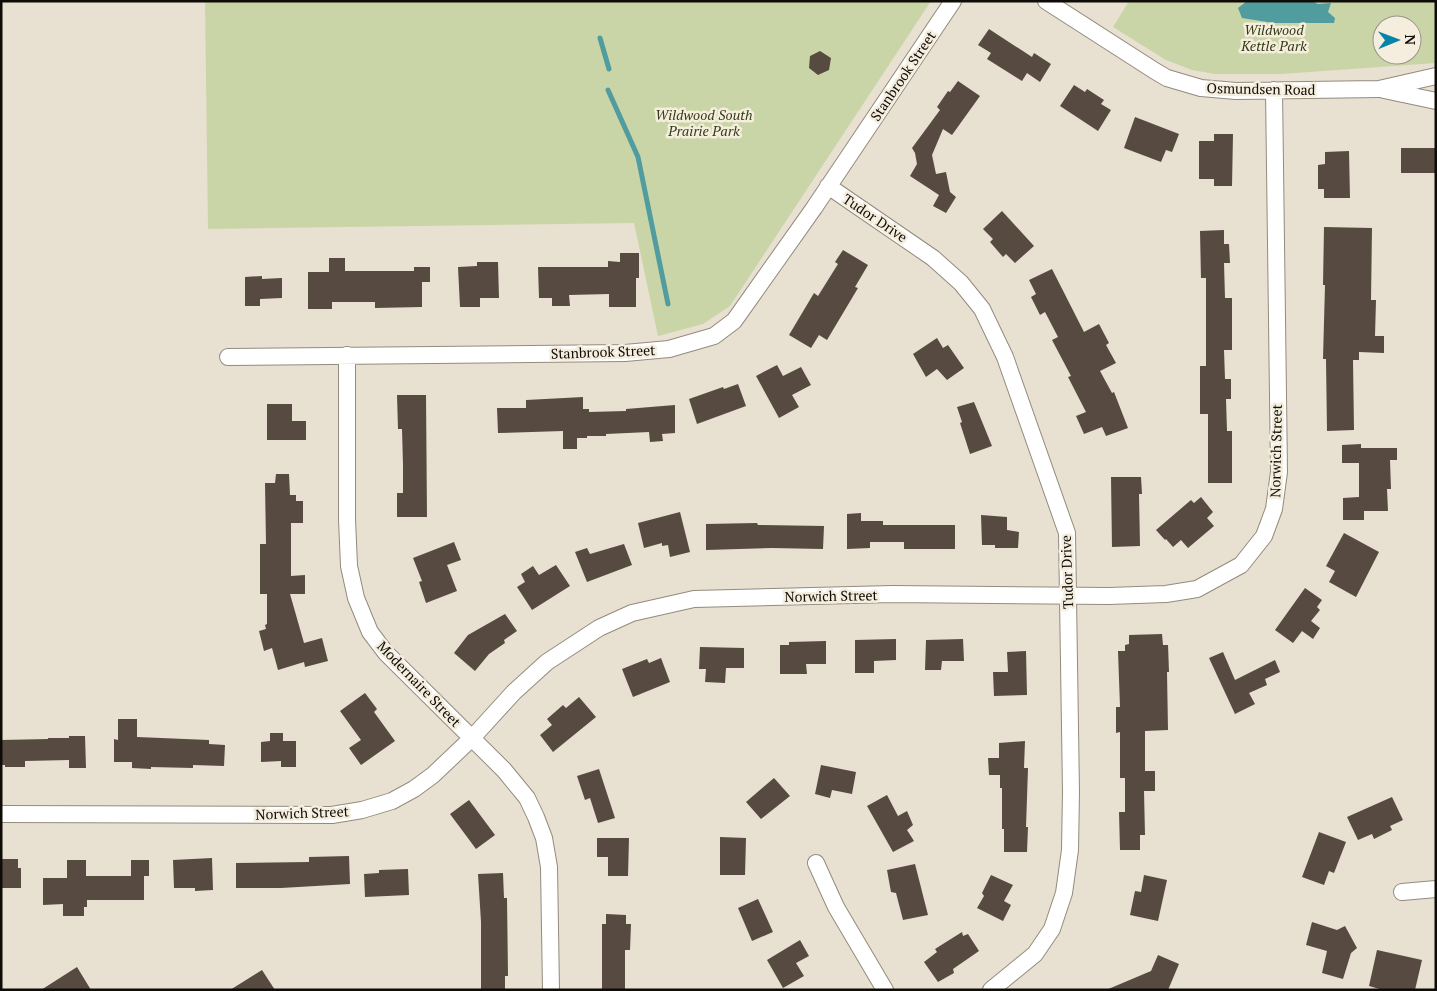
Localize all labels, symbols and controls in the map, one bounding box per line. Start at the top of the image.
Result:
north arrow [1372,15,1422,65]
park label: Wildwood Kettle Park [1240,20,1307,55]
street label: Stanbrook Street [865,26,940,124]
text: N [1401,34,1420,46]
street label: Osmundsen Road [1207,78,1316,99]
park label: Wildwood South Prairie Park [655,105,753,140]
street label: Tudor Drive [839,189,911,246]
street label: Stanbrook Street [550,340,656,363]
street label: Norwich Street [1265,403,1286,498]
street label: Tudor Drive [1056,535,1077,609]
street label: Norwich Street [784,585,879,606]
street label: Modernaire Street [373,636,466,731]
street label: Norwich Street [255,801,350,824]

